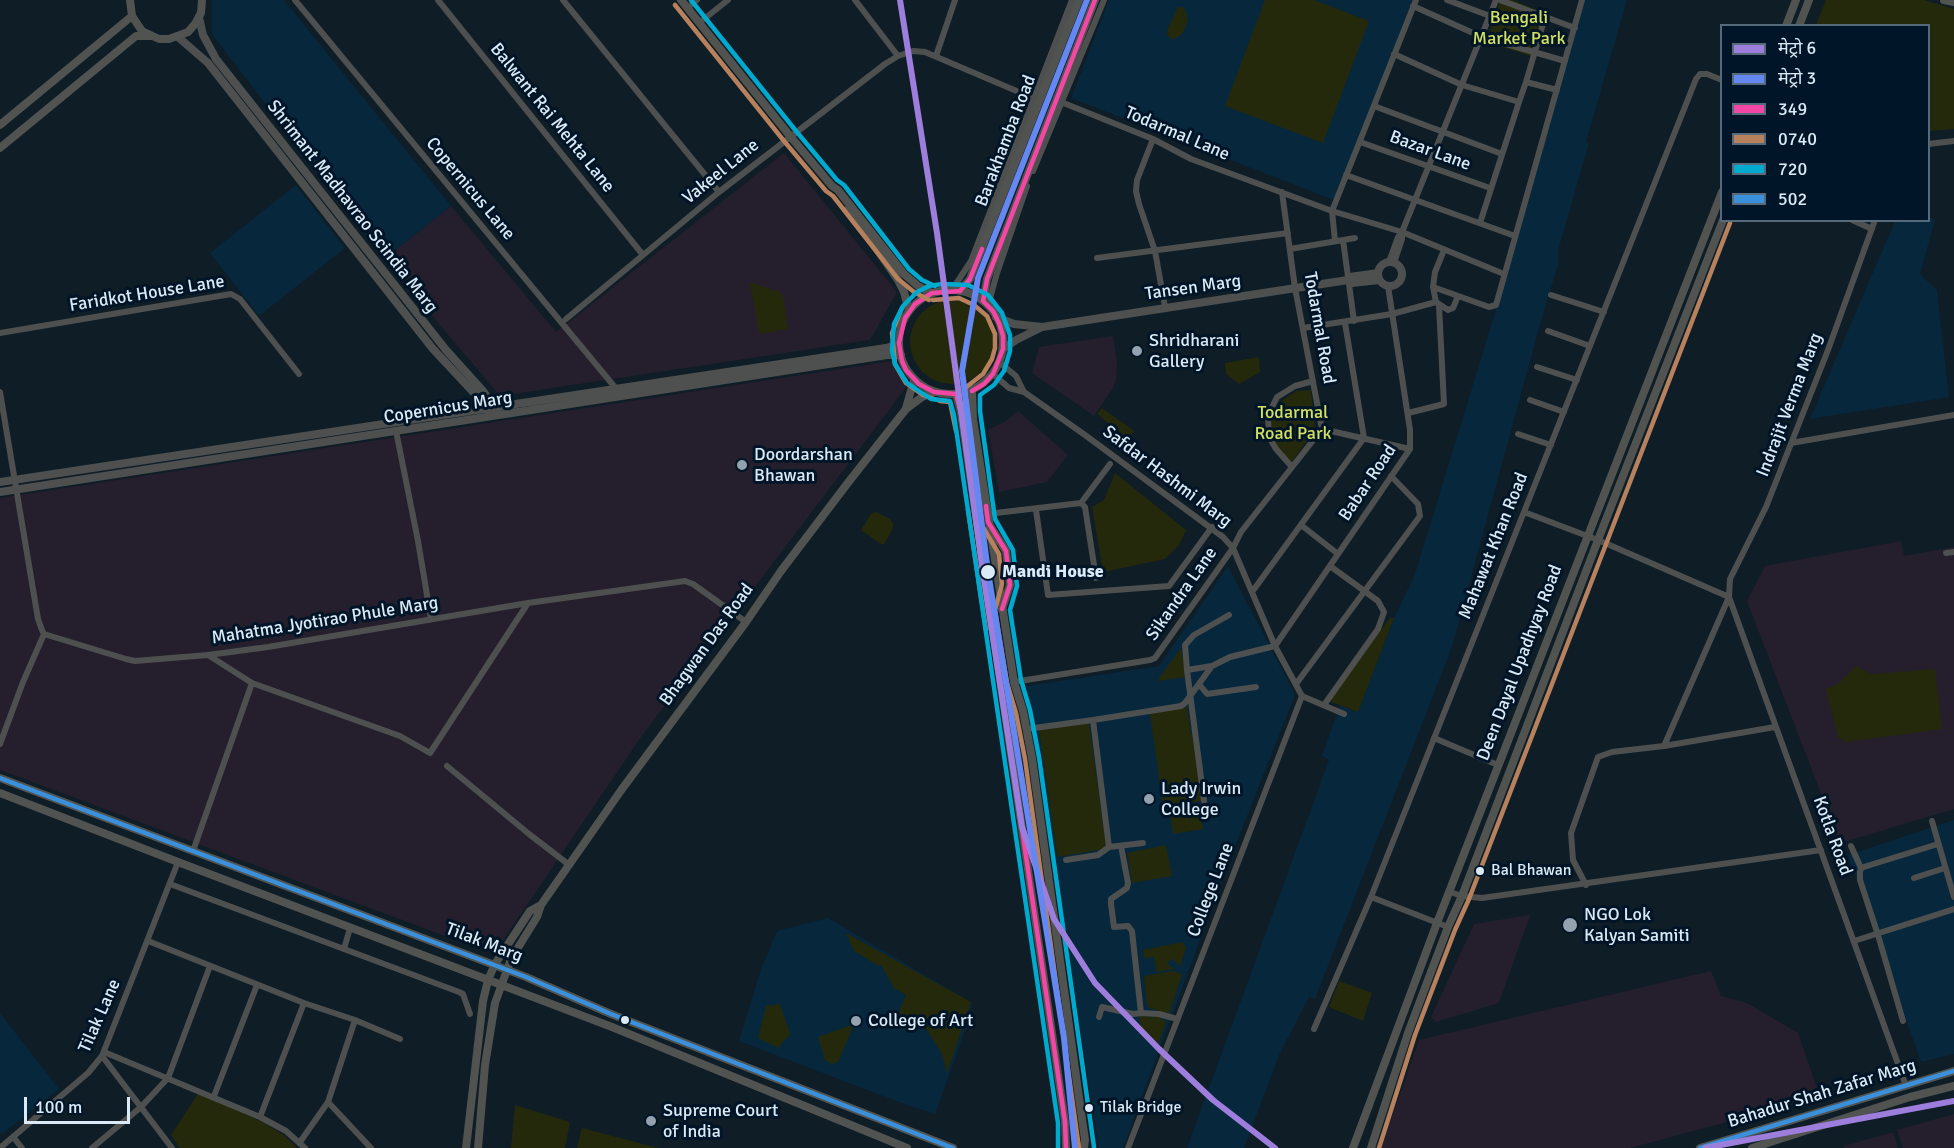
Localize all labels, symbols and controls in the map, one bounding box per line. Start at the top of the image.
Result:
park label: Bengali Market Park [1473,7,1565,50]
legend [1720,24,1930,222]
text: मेट्रो 6 [1778,37,1816,59]
street label: Balwant Rai Mehta Lane [485,39,619,197]
text: मेट्रो 3 [1778,67,1816,89]
street label: Barakhamba Road [971,72,1041,210]
street label: Shrimant Madhavrao Scindia Marg [262,96,442,318]
text: 349 [1778,98,1807,120]
street label: Todarmal Lane [1121,102,1233,166]
street label: Bazar Lane [1386,126,1474,176]
text: 0740 [1778,128,1817,150]
street label: Copernicus Lane [421,133,519,245]
street label: Vakeel Lane [679,135,763,209]
text: 720 [1778,158,1807,180]
text: 502 [1778,188,1807,210]
street label: Todarmal Road [1299,270,1339,386]
street label: Faridkot House Lane [68,271,226,317]
street label: Tansen Marg [1144,271,1242,305]
place label: Shridharani Gallery [1149,330,1239,372]
street label: Indrajit Verma Marg [1753,330,1827,480]
marker: Shridharani Gallery [1130,344,1144,358]
street label: Copernicus Marg [382,387,514,429]
park label: Todarmal Road Park [1254,402,1332,444]
street label: Safdar Hashmi Marg [1098,421,1236,533]
street label: Babar Road [1335,441,1401,525]
place label: Doordarshan Bhawan [754,444,853,486]
marker: Doordarshan Bhawan [735,458,749,472]
street label: Mahawat Khan Road [1455,469,1533,623]
street label: Sikandra Lane [1142,543,1222,645]
place label: Mandi House [1002,561,1104,583]
street label: Deen Dayal Upadhyay Road [1473,562,1567,764]
marker: Mandi House [979,563,997,581]
street label: Bhagwan Das Road [655,580,759,710]
street label: Mahatma Jyotirao Phule Marg [210,592,440,650]
place label: Lady Irwin College [1161,778,1241,820]
marker: Lady Irwin College [1142,792,1156,806]
street label: Kotla Road [1808,793,1856,879]
street label: College Lane [1183,840,1239,940]
place label: Bal Bhawan [1491,861,1572,881]
marker: Bal Bhawan [1474,865,1486,877]
place label: NGO Lok Kalyan Samiti [1584,904,1690,946]
marker: NGO Lok Kalyan Samiti [1561,916,1579,934]
street label: Tilak Marg [442,918,526,968]
street label: Tilak Lane [74,976,126,1056]
place label: College of Art [868,1010,973,1032]
unlabelled marker [619,1014,631,1026]
marker: College of Art [849,1014,863,1028]
street label: Bahadur Shah Zafar Marg [1725,1055,1919,1133]
scale bar [27,1085,134,1123]
text: 100 m [35,1096,82,1118]
place label: Tilak Bridge [1100,1098,1181,1118]
place label: Supreme Court of India [663,1100,778,1142]
marker: Tilak Bridge [1083,1102,1095,1114]
marker: Supreme Court of India [644,1114,658,1128]

